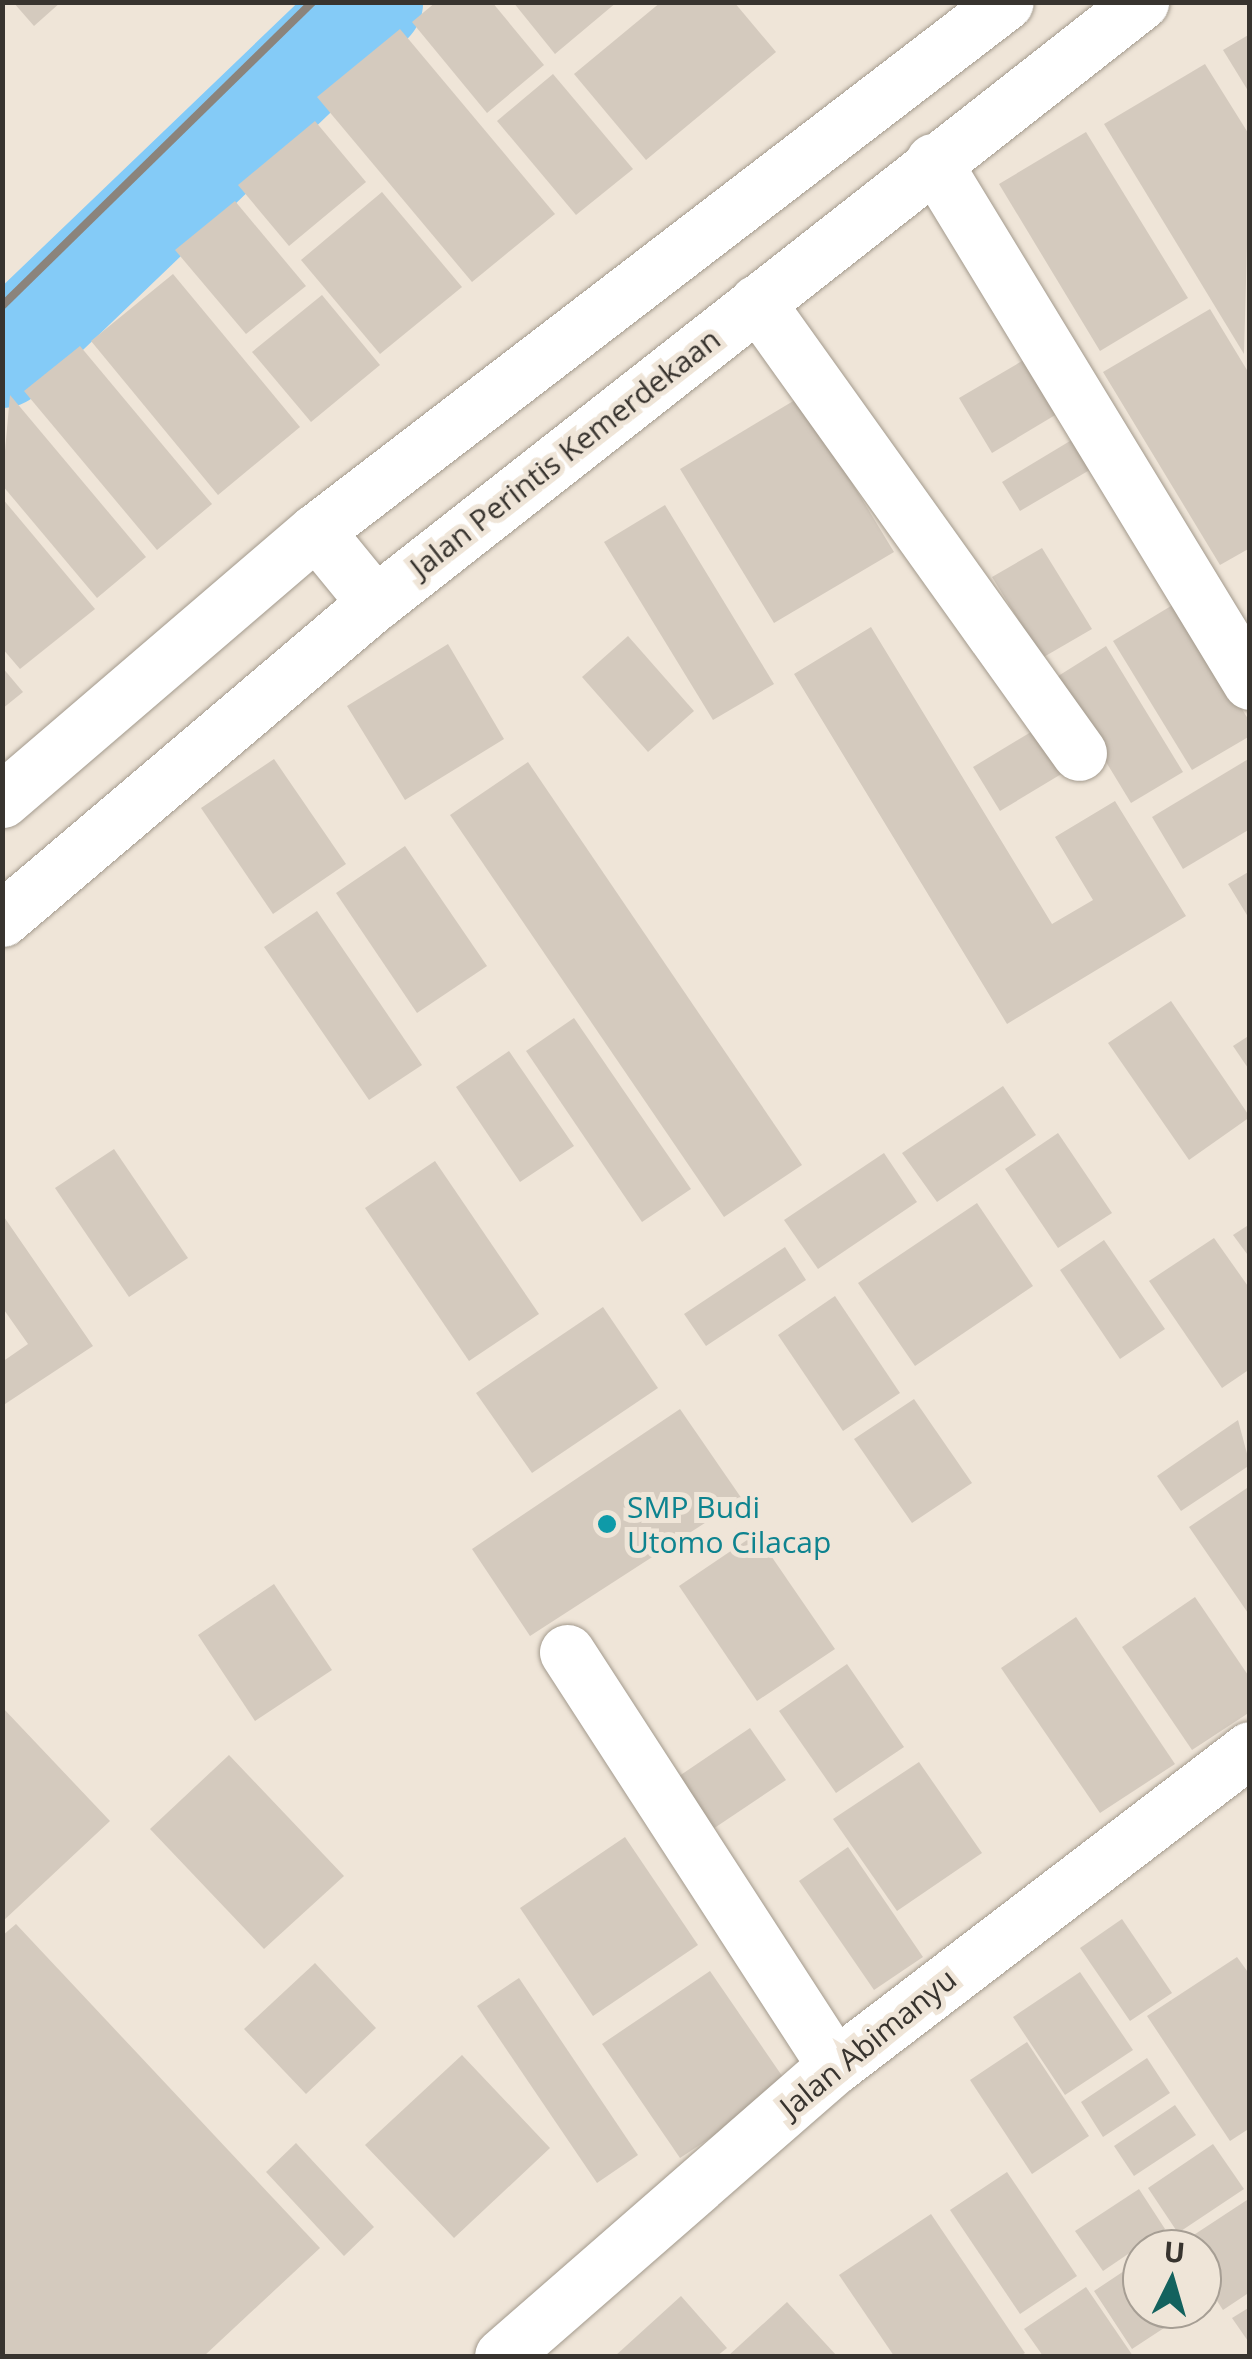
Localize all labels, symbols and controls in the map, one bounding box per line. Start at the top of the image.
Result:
street label: Jalan Perintis Kemerdekaan [403,321,727,585]
place label: SMP Budi Utomo Cilacap [627,1489,831,1560]
marker: SMP Budi Utomo Cilacap [596,1513,618,1535]
street label: Jalan Abimanyu [773,1961,963,2125]
north arrow [1122,2229,1222,2329]
text: U [1162,2231,1187,2271]

